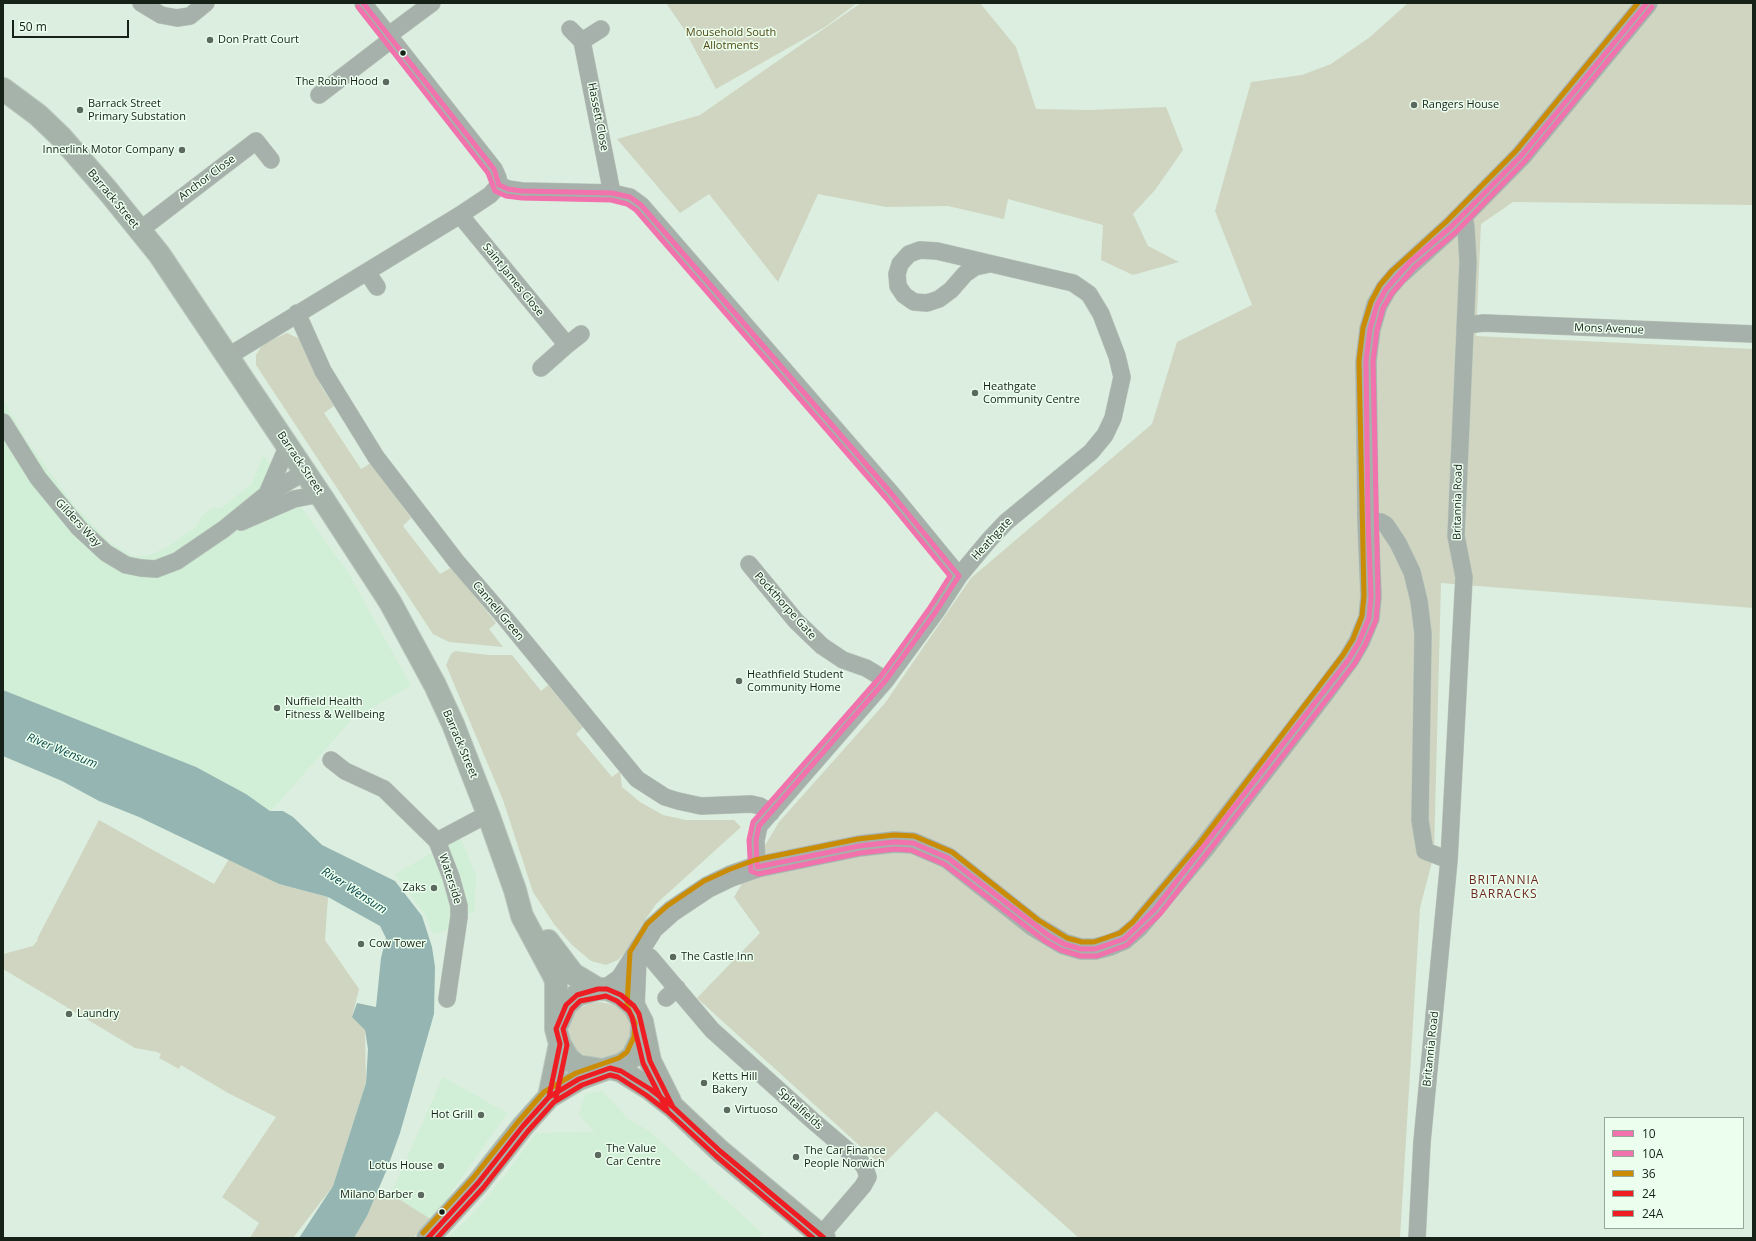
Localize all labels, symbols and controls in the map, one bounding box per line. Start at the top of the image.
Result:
scale bar [14,12,131,38]
text: 50 m [19,18,47,35]
park label: Mousehold South Allotments [686,26,776,52]
place label: Don Pratt Court [218,33,299,47]
marker: Don Pratt Court [205,35,215,45]
unlabelled marker [398,48,408,58]
place label: The Robin Hood [296,75,378,89]
marker: The Robin Hood [381,77,391,87]
street label: Hassett Close [585,82,611,152]
place label: Barrack Street Primary Substation [88,97,186,123]
place label: Rangers House [1422,98,1499,112]
marker: Rangers House [1409,100,1419,110]
marker: Barrack Street Primary Substation [75,105,85,115]
place label: Innerlink Motor Company [43,143,174,157]
marker: Innerlink Motor Company [177,145,187,155]
street label: Anchor Close [176,152,238,204]
street label: Barrack Street [84,167,142,231]
street label: Saint James Close [480,241,546,319]
street label: Mons Avenue [1574,321,1644,337]
place label: Heathgate Community Centre [983,380,1080,406]
marker: Heathgate Community Centre [970,388,980,398]
street label: Barrack Street [274,429,326,497]
street label: Britannia Road [1451,464,1465,540]
street label: Gilders Way [52,496,104,550]
street label: Heathgate [969,515,1015,563]
street label: Pockthorpe Gate [751,570,819,642]
street label: Cannell Green [470,579,526,643]
place label: Heathfield Student Community Home [747,668,843,694]
marker: Heathfield Student Community Home [734,676,744,686]
place label: Nuffield Health Fitness & Wellbeing [285,695,385,721]
marker: Nuffield Health Fitness & Wellbeing [272,703,282,713]
street label: Barrack Street [440,708,480,780]
water label: River Wensum [25,730,99,772]
street label: Waterside [436,852,464,906]
water label: River Wensum [319,865,389,917]
district label: BRITANNIA BARRACKS [1469,874,1539,902]
place label: Zaks [403,881,426,895]
marker: Zaks [429,883,439,893]
place label: Cow Tower [369,937,426,951]
marker: Cow Tower [356,939,366,949]
place label: The Castle Inn [681,950,753,964]
marker: The Castle Inn [668,952,678,962]
place label: Laundry [77,1007,119,1021]
marker: Laundry [64,1009,74,1019]
street label: Britannia Road [1420,1011,1442,1087]
place label: Ketts Hill Bakery [712,1070,757,1096]
marker: Ketts Hill Bakery [699,1078,709,1088]
street label: Spitalfields [775,1085,825,1133]
place label: Virtuoso [735,1103,778,1117]
marker: Virtuoso [722,1105,732,1115]
place label: Hot Grill [431,1108,473,1122]
marker: Hot Grill [476,1110,486,1120]
legend [1604,1117,1744,1229]
text: 10 [1642,1125,1656,1142]
place label: The Value Car Centre [606,1142,661,1168]
place label: The Car Finance People Norwich [804,1144,886,1170]
text: 10A [1642,1145,1663,1162]
marker: The Value Car Centre [593,1150,603,1160]
marker: The Car Finance People Norwich [791,1152,801,1162]
place label: Lotus House [369,1159,433,1173]
marker: Lotus House [436,1161,446,1171]
text: 36 [1642,1165,1656,1182]
text: 24 [1642,1185,1656,1202]
place label: Milano Barber [340,1188,413,1202]
marker: Milano Barber [416,1190,426,1200]
text: 24A [1642,1205,1663,1222]
unlabelled marker [437,1207,447,1217]

